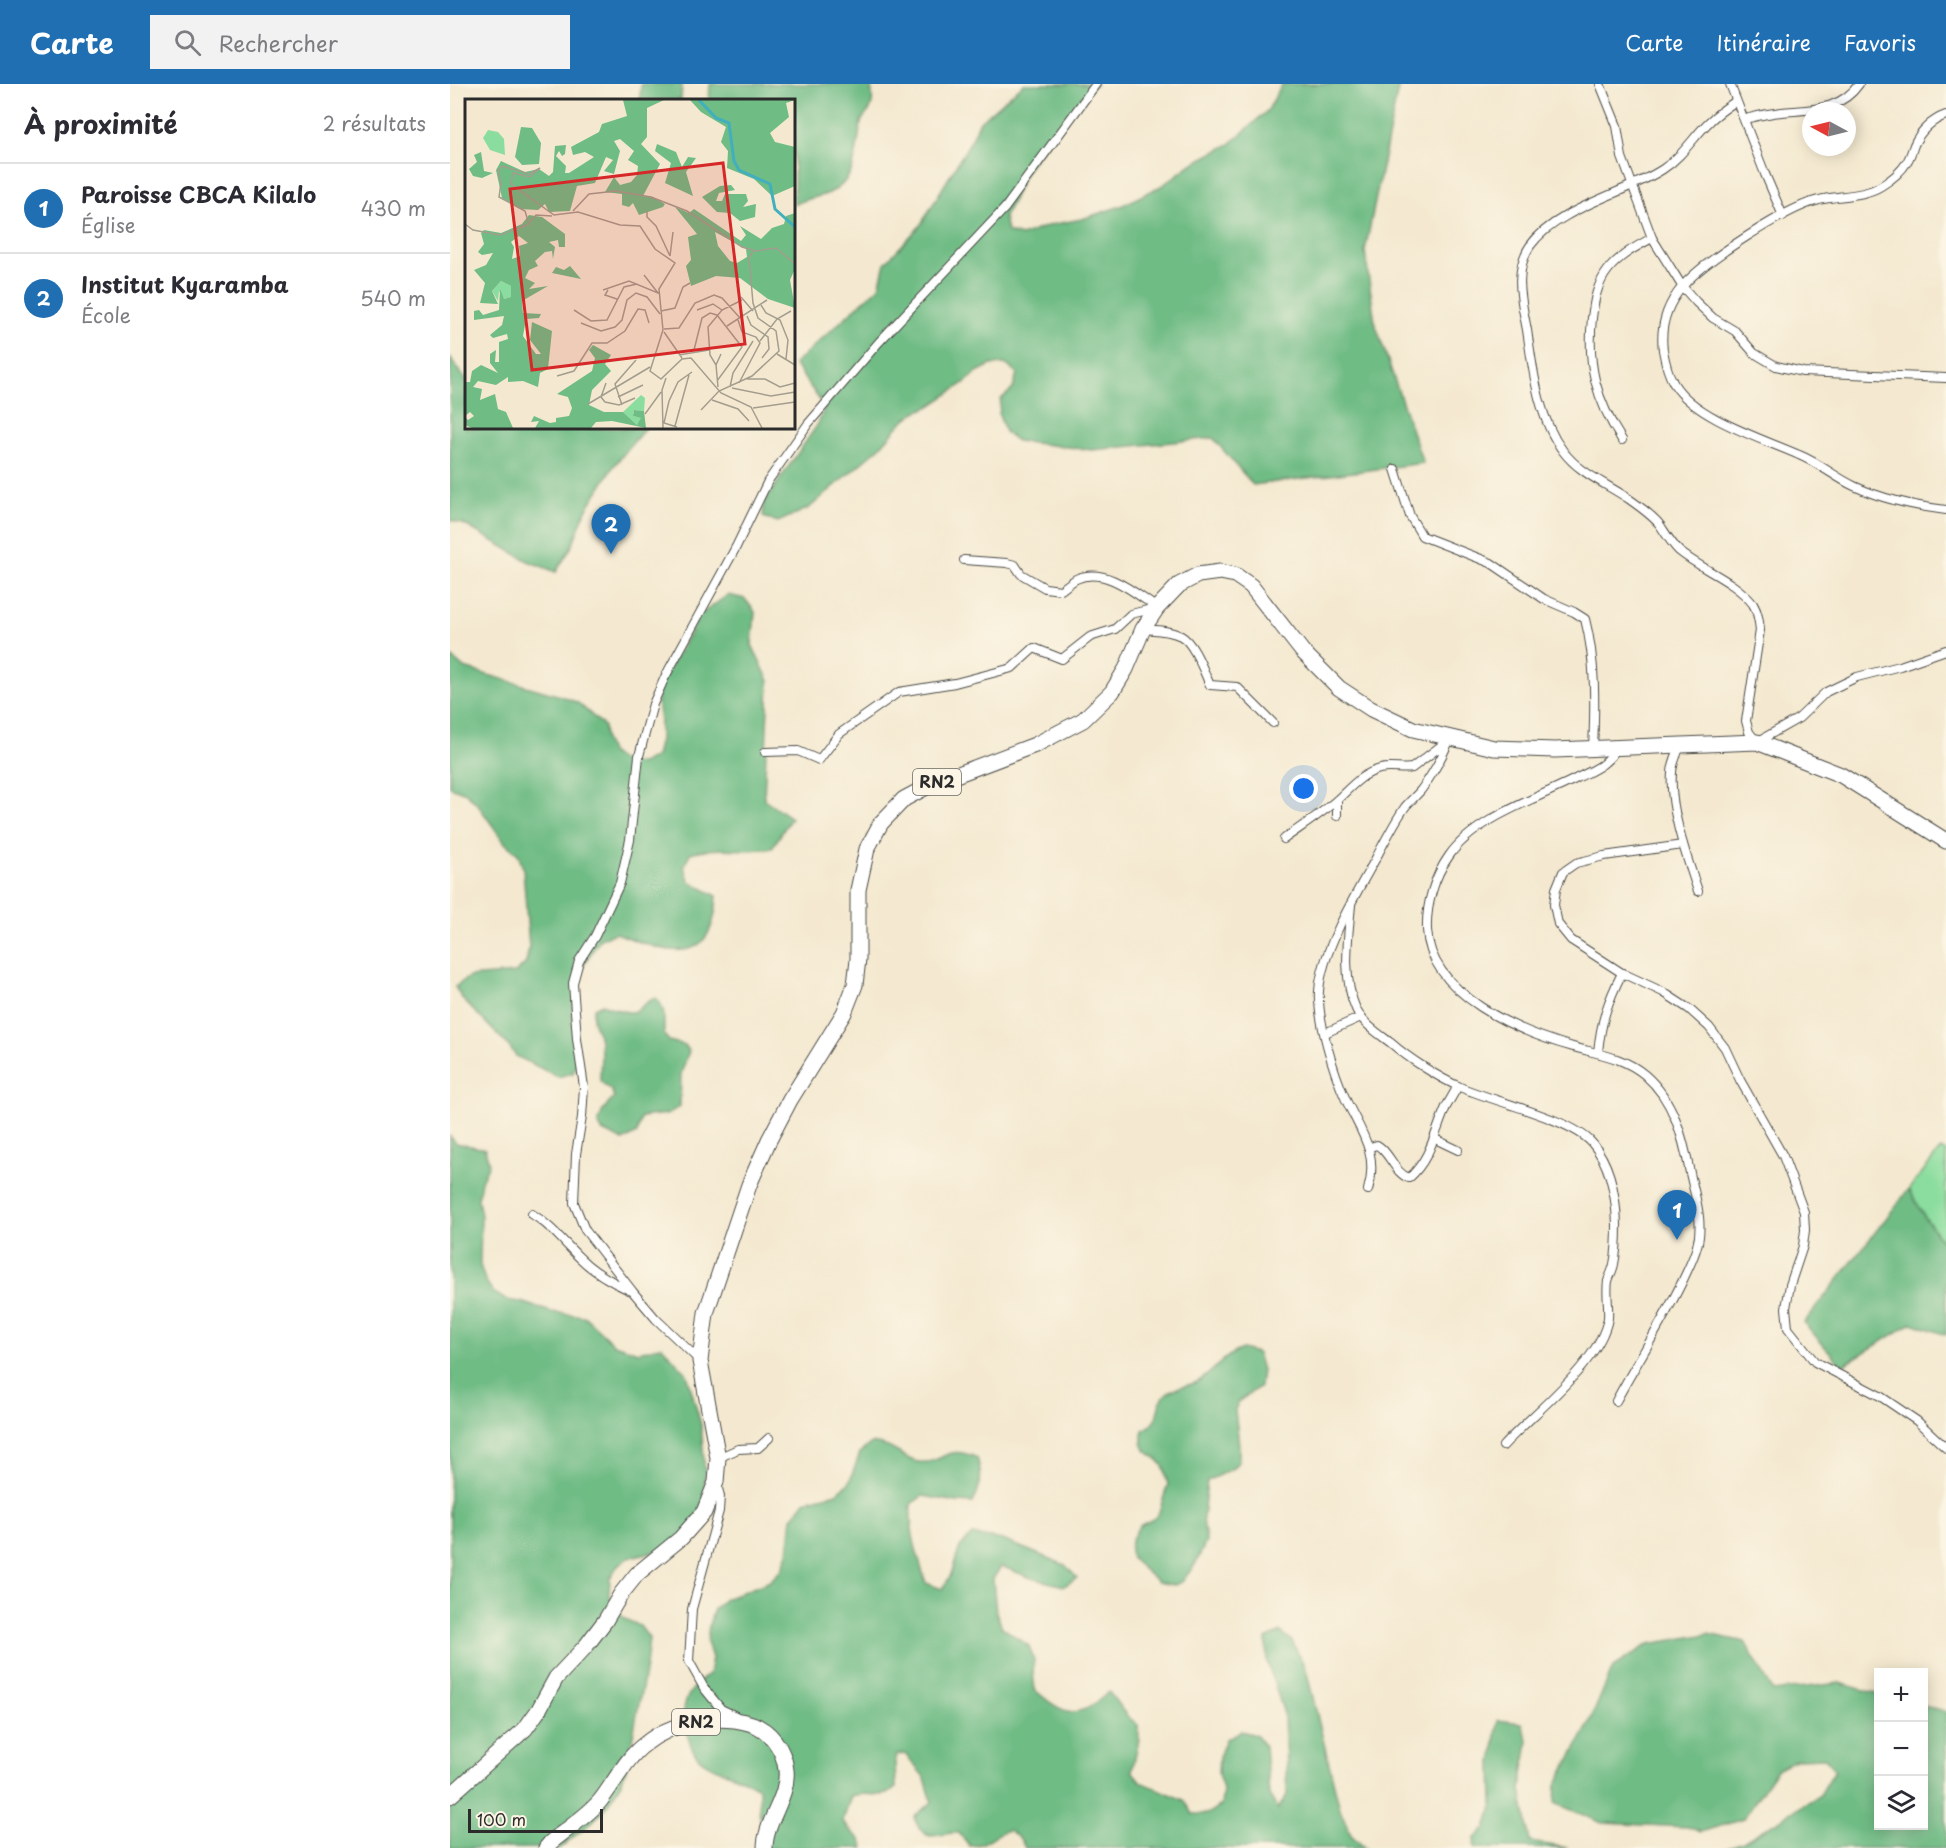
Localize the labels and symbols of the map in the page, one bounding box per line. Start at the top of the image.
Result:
inset map [465,99,795,429]
north arrow [1802,102,1856,156]
pin: 2 [592,504,630,554]
road number: RN2 [913,769,961,795]
your location [1289,774,1318,803]
pin: 1 [1658,1190,1696,1240]
road number: RN2 [672,1709,720,1735]
scale bar [468,1806,603,1834]

